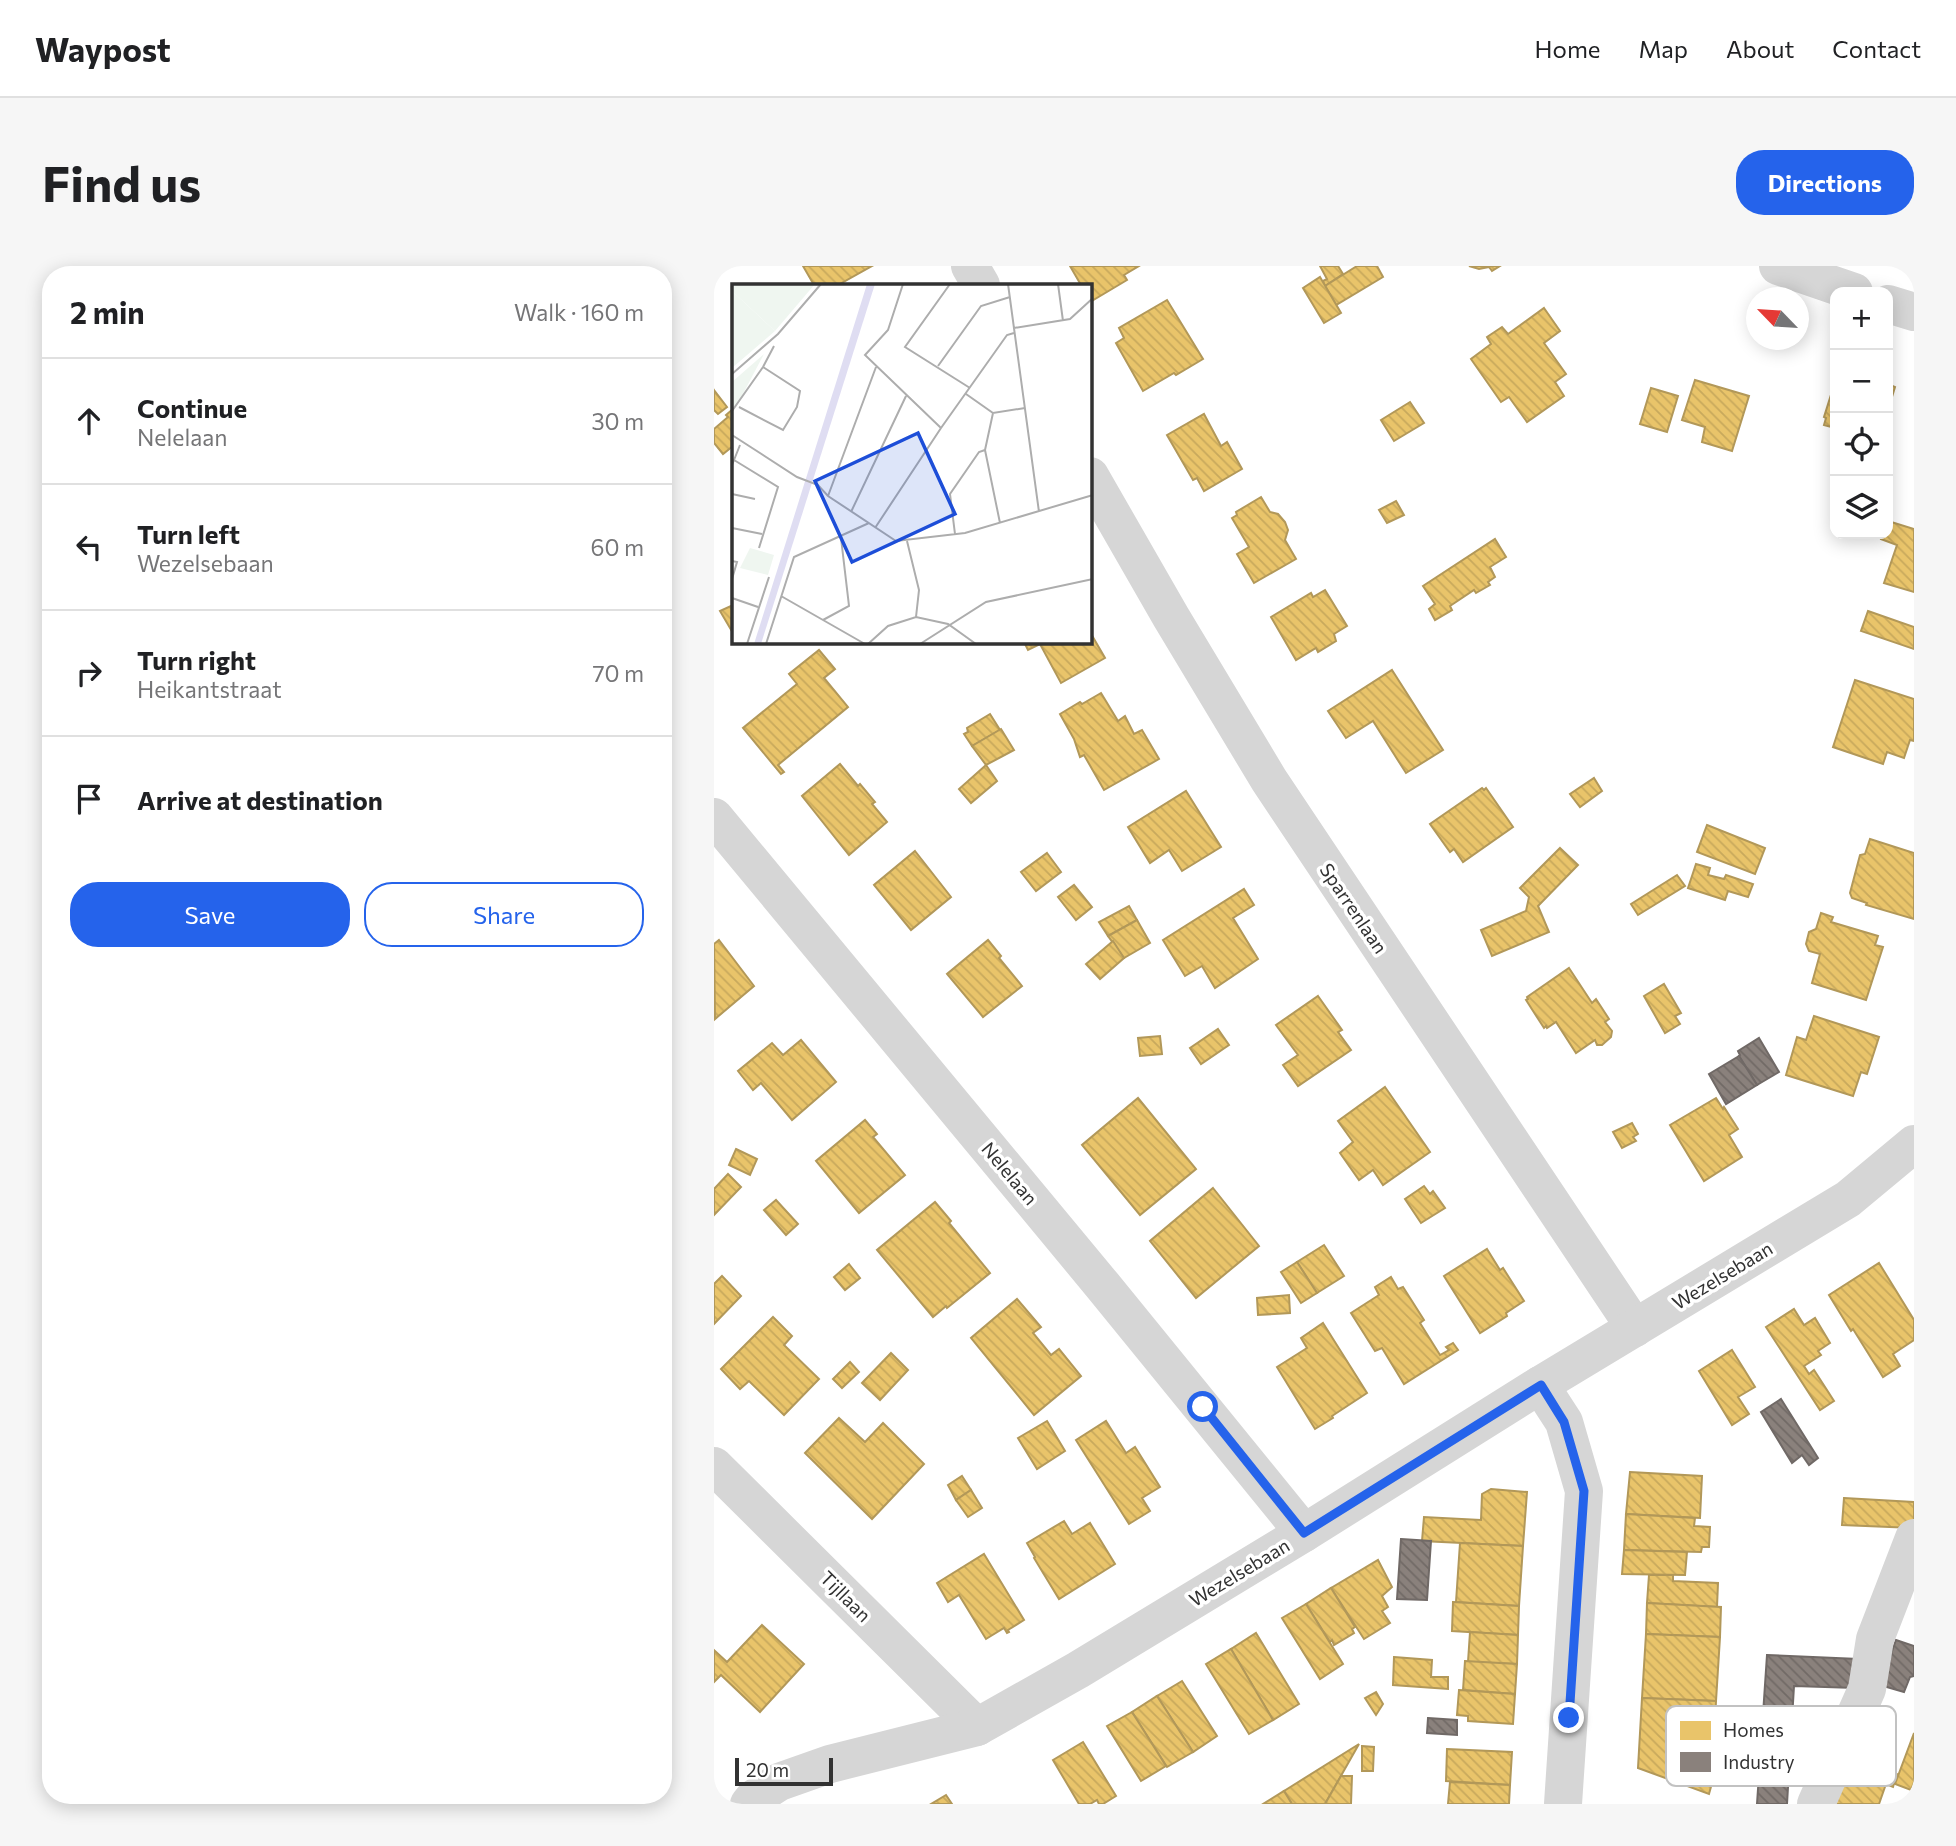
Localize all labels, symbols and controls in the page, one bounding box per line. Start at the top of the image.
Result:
text: Waypost [35,28,171,69]
text: Home [1535,34,1601,63]
text: Map [1639,34,1688,63]
text: About [1726,34,1794,63]
text: Contact [1832,34,1921,63]
button: Directions [1736,150,1914,215]
text: Find us [42,152,201,212]
inset map [732,284,1092,644]
north arrow [1746,287,1809,350]
map controls [1830,287,1893,539]
button: + [1830,287,1893,350]
text: 2 min [70,293,145,330]
text: Walk · 160 m [514,298,644,326]
button: − [1830,350,1893,413]
text: Continue [137,392,247,423]
icon: ahead [70,402,108,440]
text: 30 m [591,407,644,435]
button: locate [1830,413,1893,476]
text: Nelelaan [137,423,228,451]
button: layers [1830,476,1893,539]
text: Turn left [137,518,240,549]
icon: left [70,528,108,566]
text: 60 m [591,533,644,561]
text: Wezelsebaan [137,549,274,577]
text: Turn right [137,644,256,675]
icon: right [70,654,108,692]
text: 70 m [592,659,644,687]
text: Heikantstraat [137,675,282,703]
icon: arrive [70,780,108,818]
text: Arrive at destination [137,784,383,815]
street label: Sparrenlaan [1315,859,1393,957]
button: Save [70,882,350,947]
button: Share [364,882,644,947]
street label: Nelelaan [977,1137,1043,1209]
street label: Wezelsebaan [1668,1236,1776,1314]
route start [1187,1391,1218,1422]
street label: Wezelsebaan [1185,1533,1293,1611]
street label: Tijllaan [816,1566,876,1626]
route end [1553,1702,1584,1733]
legend [1666,1706,1896,1786]
text: Homes [1723,1718,1784,1741]
text: Industry [1723,1750,1795,1773]
scale bar [735,1755,833,1787]
text: 20 m [746,1758,789,1781]

